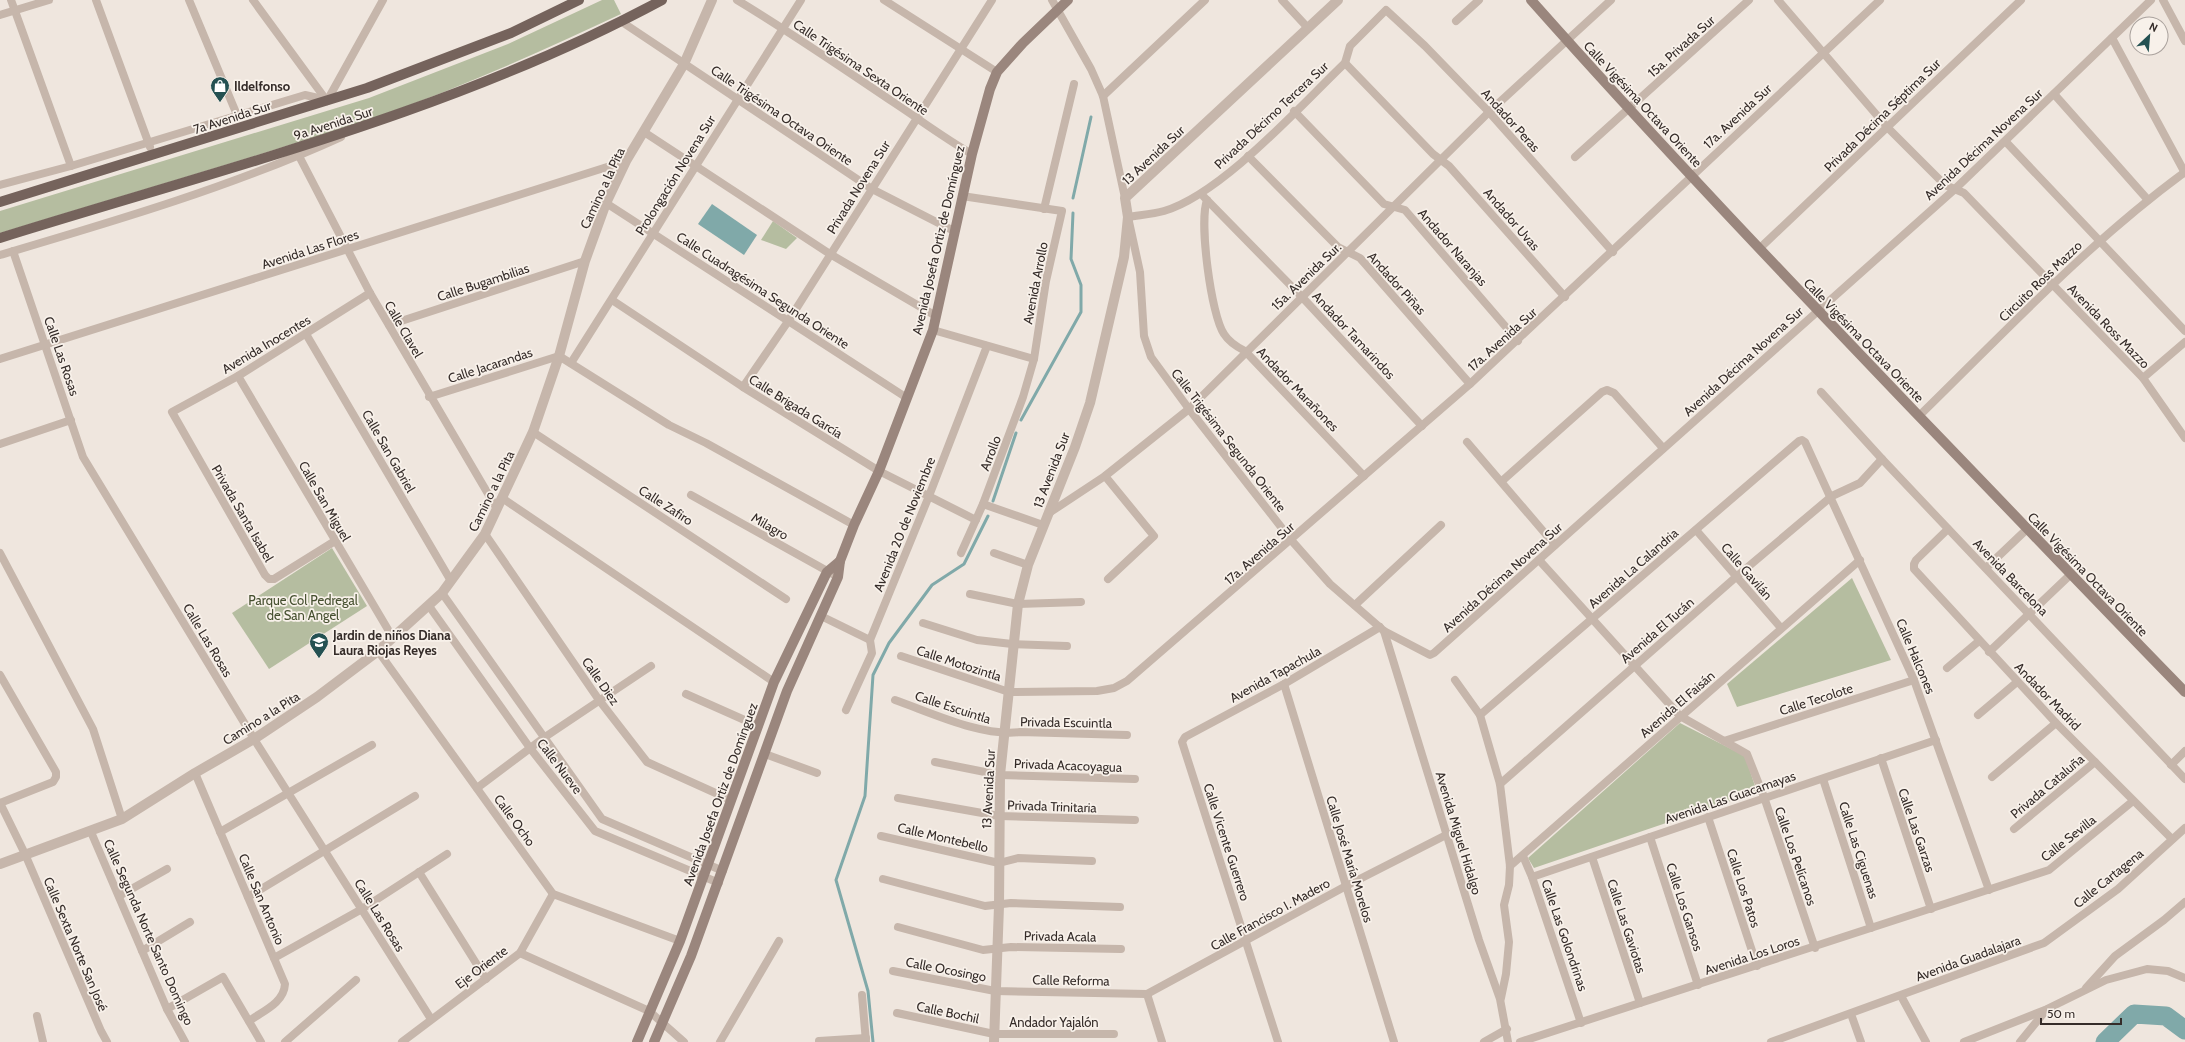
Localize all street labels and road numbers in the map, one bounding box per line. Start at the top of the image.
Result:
street label: 15a. Privada Sur [1644,11,1718,80]
street label: Calle Trigésima Sexta Oriente [790,16,932,119]
street label: Calle Vigésima Octava Oriente [1580,38,1706,171]
street label: Privada Décima Séptima Sur [1820,54,1944,175]
street label: Privada Décimo Tercera Sur [1211,57,1332,172]
street label: Calle Trigésima Octava Oriente [708,61,856,169]
street label: 17a. Avenida Sur [1700,80,1775,152]
street label: Avenida Décima Novena Sur [1921,84,2046,203]
street label: Andador Peras [1478,85,1544,155]
street label: 7a Avenida Sur [191,97,274,137]
street label: 9a Avenida Sur [292,102,375,143]
street label: Prolongación Novena Sur [632,111,719,238]
street label: 13 Avenida Sur [1118,121,1188,188]
street label: Privada Novena Sur [823,137,894,237]
street label: Camino a la Pita [576,144,628,231]
street label: Avenida Josefa Ortiz de Domínguez [908,144,968,336]
street label: Andador Uvas [1481,185,1544,254]
street label: Andador Naranjas [1414,205,1491,290]
street label: Avenida Las Flores [260,226,361,272]
street label: Calle Cuadragésima Segunda Oriente [674,228,853,352]
street label: Circuito Ross Mazzo [1995,237,2085,325]
street label: 15a. Avenida Sur. [1268,239,1344,313]
street label: Avenida Arrollo [1019,241,1051,325]
street label: Andador Piñas [1365,248,1430,318]
street label: Calle Bugambilias [435,259,532,304]
street label: Calle Vigésima Octava Oriente [1800,275,1928,406]
street label: Avenida Ross Mazzo [2065,280,2153,372]
street label: Andador Tamarindos [1309,288,1399,383]
street label: Calle Clavel [381,298,427,360]
street label: Avenida Décima Novena Sur [1680,302,1807,419]
street label: 17a. Avenida Sur [1464,303,1541,374]
street label: Avenida Inocentes [219,311,314,377]
street label: Calle Las Rosas [41,314,83,398]
street label: Calle Jacarandas [446,344,535,386]
street label: Andador Marañones [1254,344,1343,435]
street label: Calle Trigésima Segunda Oriente [1168,365,1290,515]
street label: Calle Brigada García [746,371,846,442]
street label: Calle San Gabriel [359,407,419,495]
street label: 13 Avenida Sur [1029,429,1073,510]
street label: Arrollo [976,433,1004,473]
street label: Camino a la Pita [465,447,518,534]
street label: Avenida 20 de Noviembre [870,454,938,594]
street label: Calle San Miguel [296,458,354,544]
street label: Privada Santa Isabel [209,462,277,564]
street label: Calle Zafiro [636,482,696,528]
street label: Milagro [749,509,791,543]
street label: Calle Vigésima Octava Oriente [2024,509,2152,640]
street label: 17a. Avenida Sur [1221,518,1298,588]
street label: Avenida Décima Novena Sur [1439,518,1566,635]
street label: Avenida La Calandria [1585,524,1682,611]
street label: Avenida Barcelona [1970,535,2052,619]
street label: Calle Gavilán [1718,539,1776,603]
street label: Avenida El Tucán [1617,594,1697,666]
street label: Calle Las Rosas [180,600,236,680]
street label: Calle Halcones [1893,616,1939,697]
street label: Calle Motozintla [914,642,1004,685]
street label: Avenida Tapachula [1227,642,1324,706]
street label: Calle Diez [579,654,623,708]
street label: Andador Madrid [2012,659,2084,733]
street label: Avenida El Faisán [1636,667,1718,741]
street label: Calle Tecolote [1777,679,1855,718]
street label: Calle Escuintla [913,687,994,727]
street label: Camino a la Pita [219,688,303,748]
street label: Avenida Josefa Ortiz de Domínguez [679,700,761,888]
street label: Privada Escuintla [1020,713,1113,731]
street label: Calle Nueve [534,735,586,797]
street label: 13 Avenida Sur [978,748,998,829]
street label: Privada Cataluña [2007,750,2088,821]
street label: Privada Acacoyagua [1014,755,1123,775]
street label: Avenida Las Guacamayas [1662,767,1798,827]
street label: Avenida Miguel Hidalgo [1433,769,1485,897]
street label: Calle Vicente Guerrero [1200,781,1254,903]
street label: Calle Las Garzas [1895,786,1939,875]
street label: Calle Ocho [491,791,539,849]
street label: Calle José María Morelos [1323,794,1377,925]
street label: Privada Trinitaria [1007,796,1098,816]
street label: Calle Las Ciguenas [1836,800,1882,901]
street label: Calle Los Pelícanos [1772,804,1821,908]
street label: Calle Sevilla [2037,811,2099,865]
street label: Calle Montebello [896,819,990,855]
street label: Calle Segunda Norte Santo Domingo [101,836,197,1028]
street label: Calle Cartagena [2070,844,2147,911]
street label: Calle Los Patos [1724,847,1764,930]
street label: Calle San Antonio [236,851,288,947]
street label: Calle Los Gansos [1663,861,1707,954]
street label: Calle Sexta Norte San José [40,874,112,1014]
street label: Calle Francisco I. Madero [1207,874,1333,954]
street label: Calle Las Rosas [351,876,409,955]
street label: Calle Las Golondrinas [1538,877,1592,994]
street label: Calle Las Gaviotas [1604,877,1650,976]
street label: Privada Acala [1024,927,1097,945]
street label: Avenida Guadalajara [1913,931,2024,985]
street label: Avenida Los Loros [1703,932,1802,978]
street label: Eje Oriente [452,942,511,993]
street label: Calle Ocosingo [904,953,988,985]
street label: Calle Reforma [1032,971,1110,989]
street label: Calle Bochil [915,998,981,1026]
street label: Andador Yajalón [1009,1014,1099,1031]

